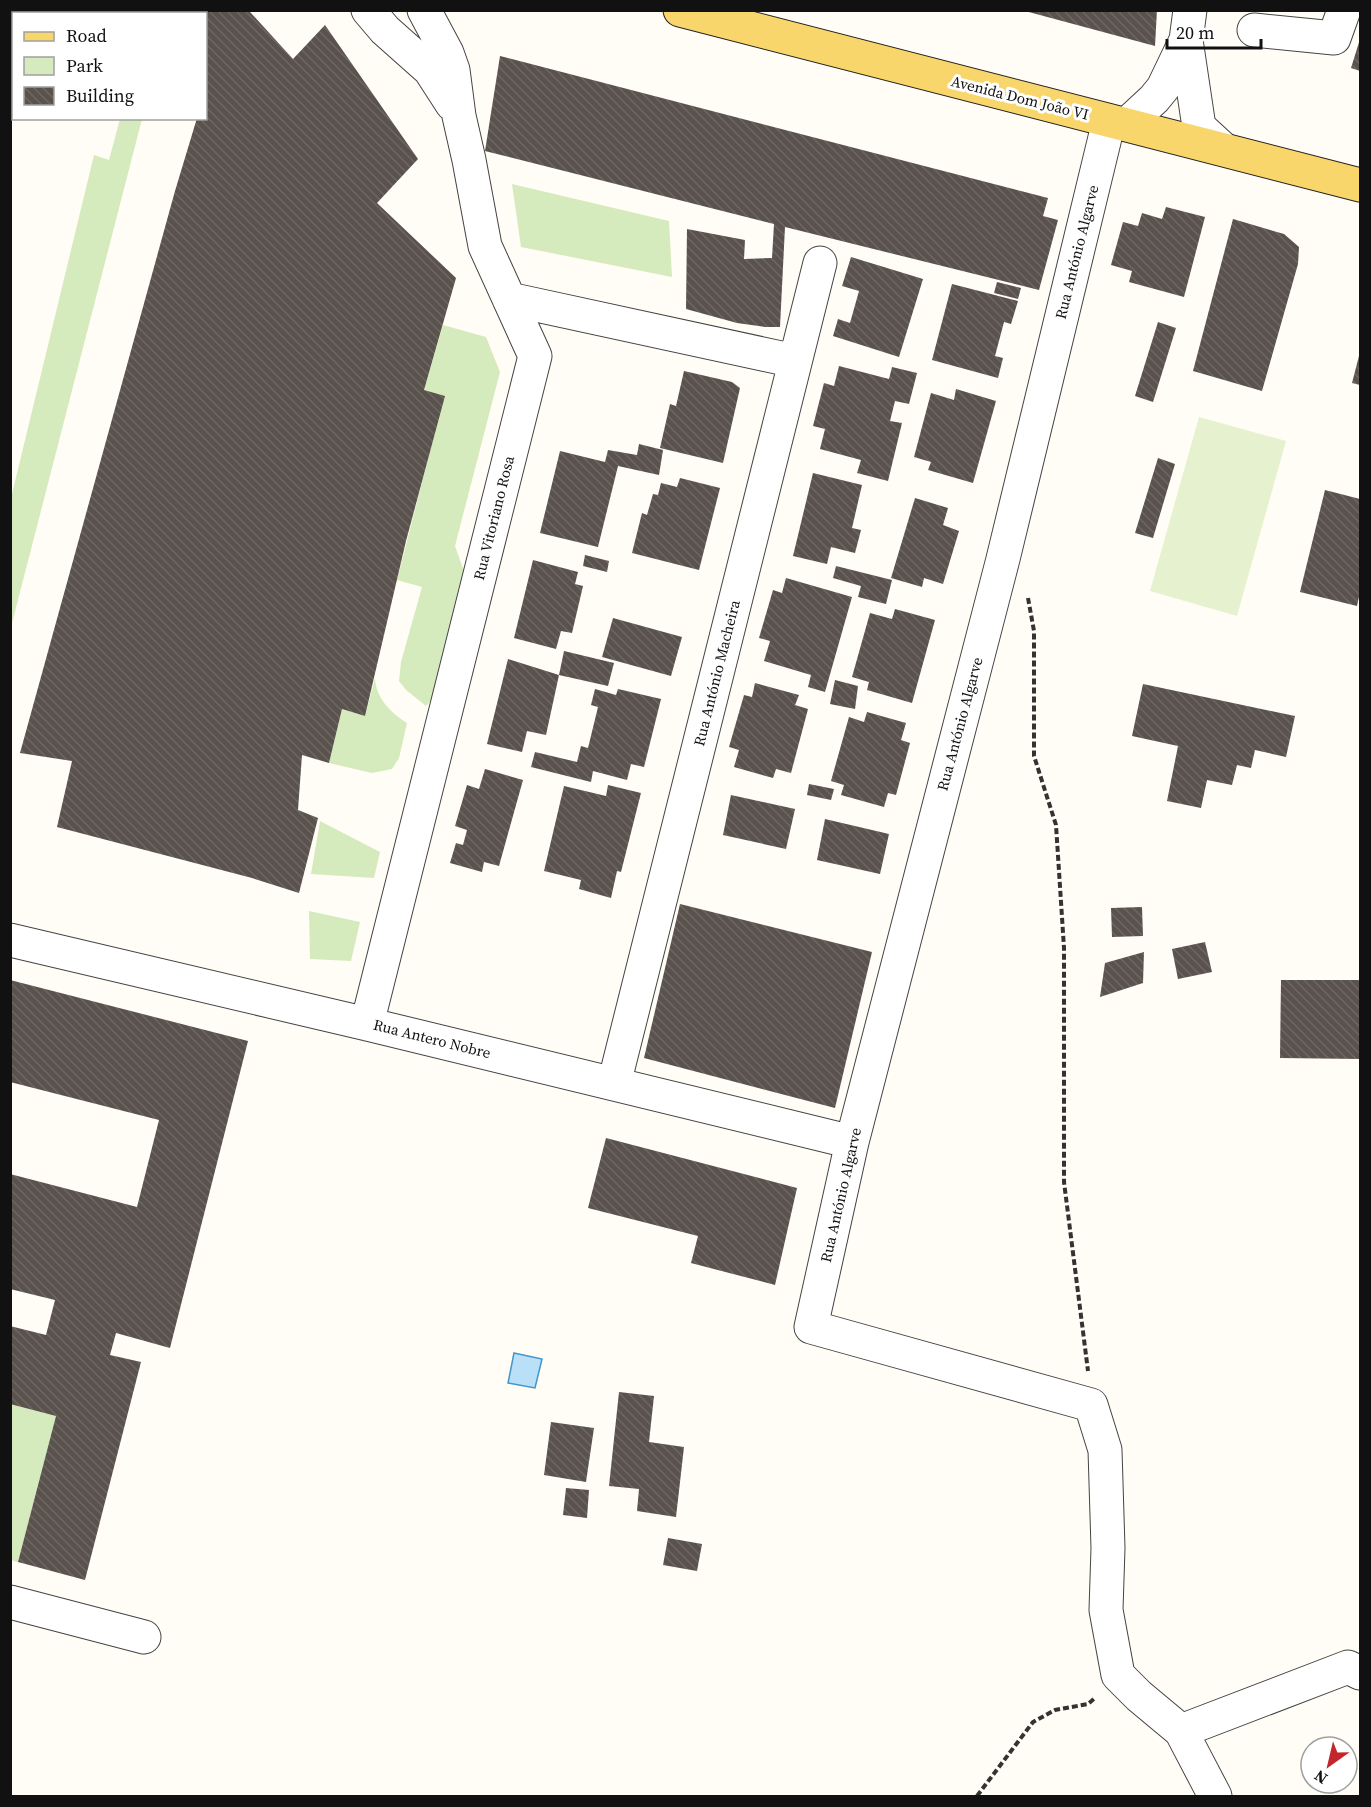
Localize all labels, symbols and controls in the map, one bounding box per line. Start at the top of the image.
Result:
legend [12,12,207,120]
scale bar [1167,12,1262,50]
text: 20 m [1176,20,1214,45]
text: Road [66,23,107,48]
text: Park [66,53,103,78]
street label: Avenida Dom João VI [949,70,1091,125]
text: Building [66,83,134,108]
street label: Rua António Algarve [1050,182,1103,321]
street label: Rua Vitoriano Rosa [468,453,519,582]
street label: Rua António Macheira [688,597,745,748]
street label: Rua António Algarve [932,654,988,793]
street label: Rua Antero Nobre [371,1014,493,1063]
street label: Rua António Algarve [815,1125,866,1264]
north arrow [1299,1735,1359,1795]
text: N [1309,1765,1332,1790]

